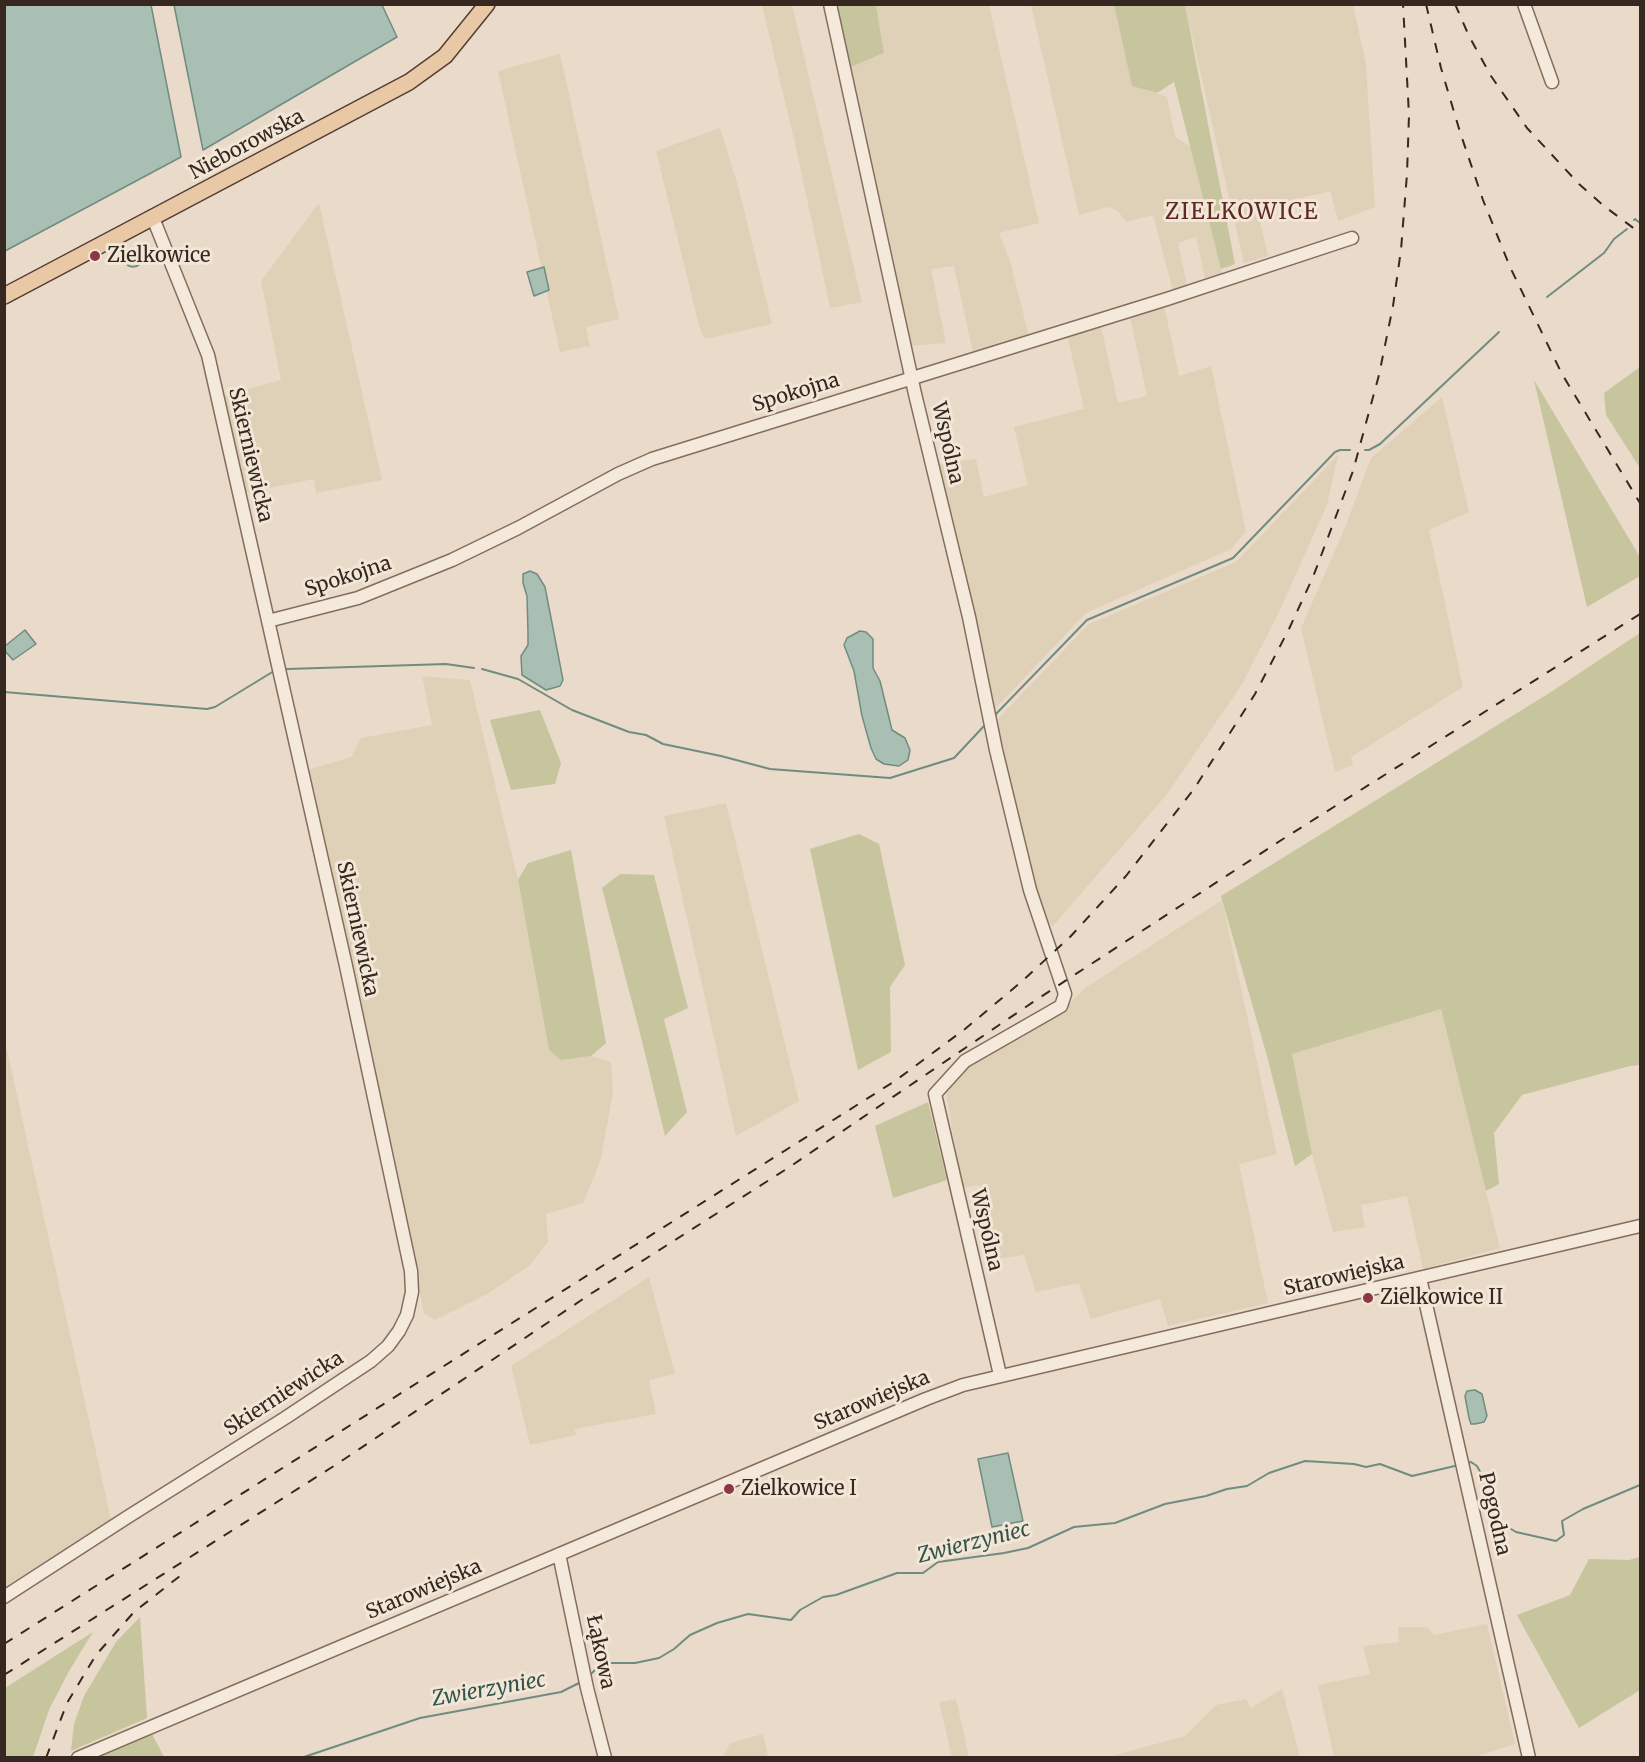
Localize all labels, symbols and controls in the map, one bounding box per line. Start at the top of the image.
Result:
street label: Nieborowska [186,105,308,185]
district label: ZIELKOWICE [1165,200,1319,226]
place label: Zielkowice [107,244,210,268]
marker: Zielkowice [88,249,102,263]
street label: Spokojna [750,368,842,418]
street label: Skierniewicka [223,385,277,525]
street label: Wspólna [926,400,968,486]
street label: Spokojna [302,552,394,602]
street label: Skierniewicka [331,859,383,999]
street label: Wspólna [965,1187,1007,1273]
street label: Starowiejska [1281,1250,1407,1302]
place label: Zielkowice II [1380,1286,1503,1310]
marker: Zielkowice II [1361,1291,1375,1305]
street label: Skierniewicka [220,1347,348,1441]
street label: Starowiejska [811,1366,933,1436]
street label: Pogodna [1473,1470,1515,1558]
place label: Zielkowice I [741,1477,857,1501]
marker: Zielkowice I [722,1482,736,1496]
water label: Zwierzyniec [915,1517,1033,1569]
street label: Starowiejska [363,1555,485,1625]
street label: Łąkowa [580,1613,620,1691]
water label: Zwierzyniec [430,1668,548,1712]

